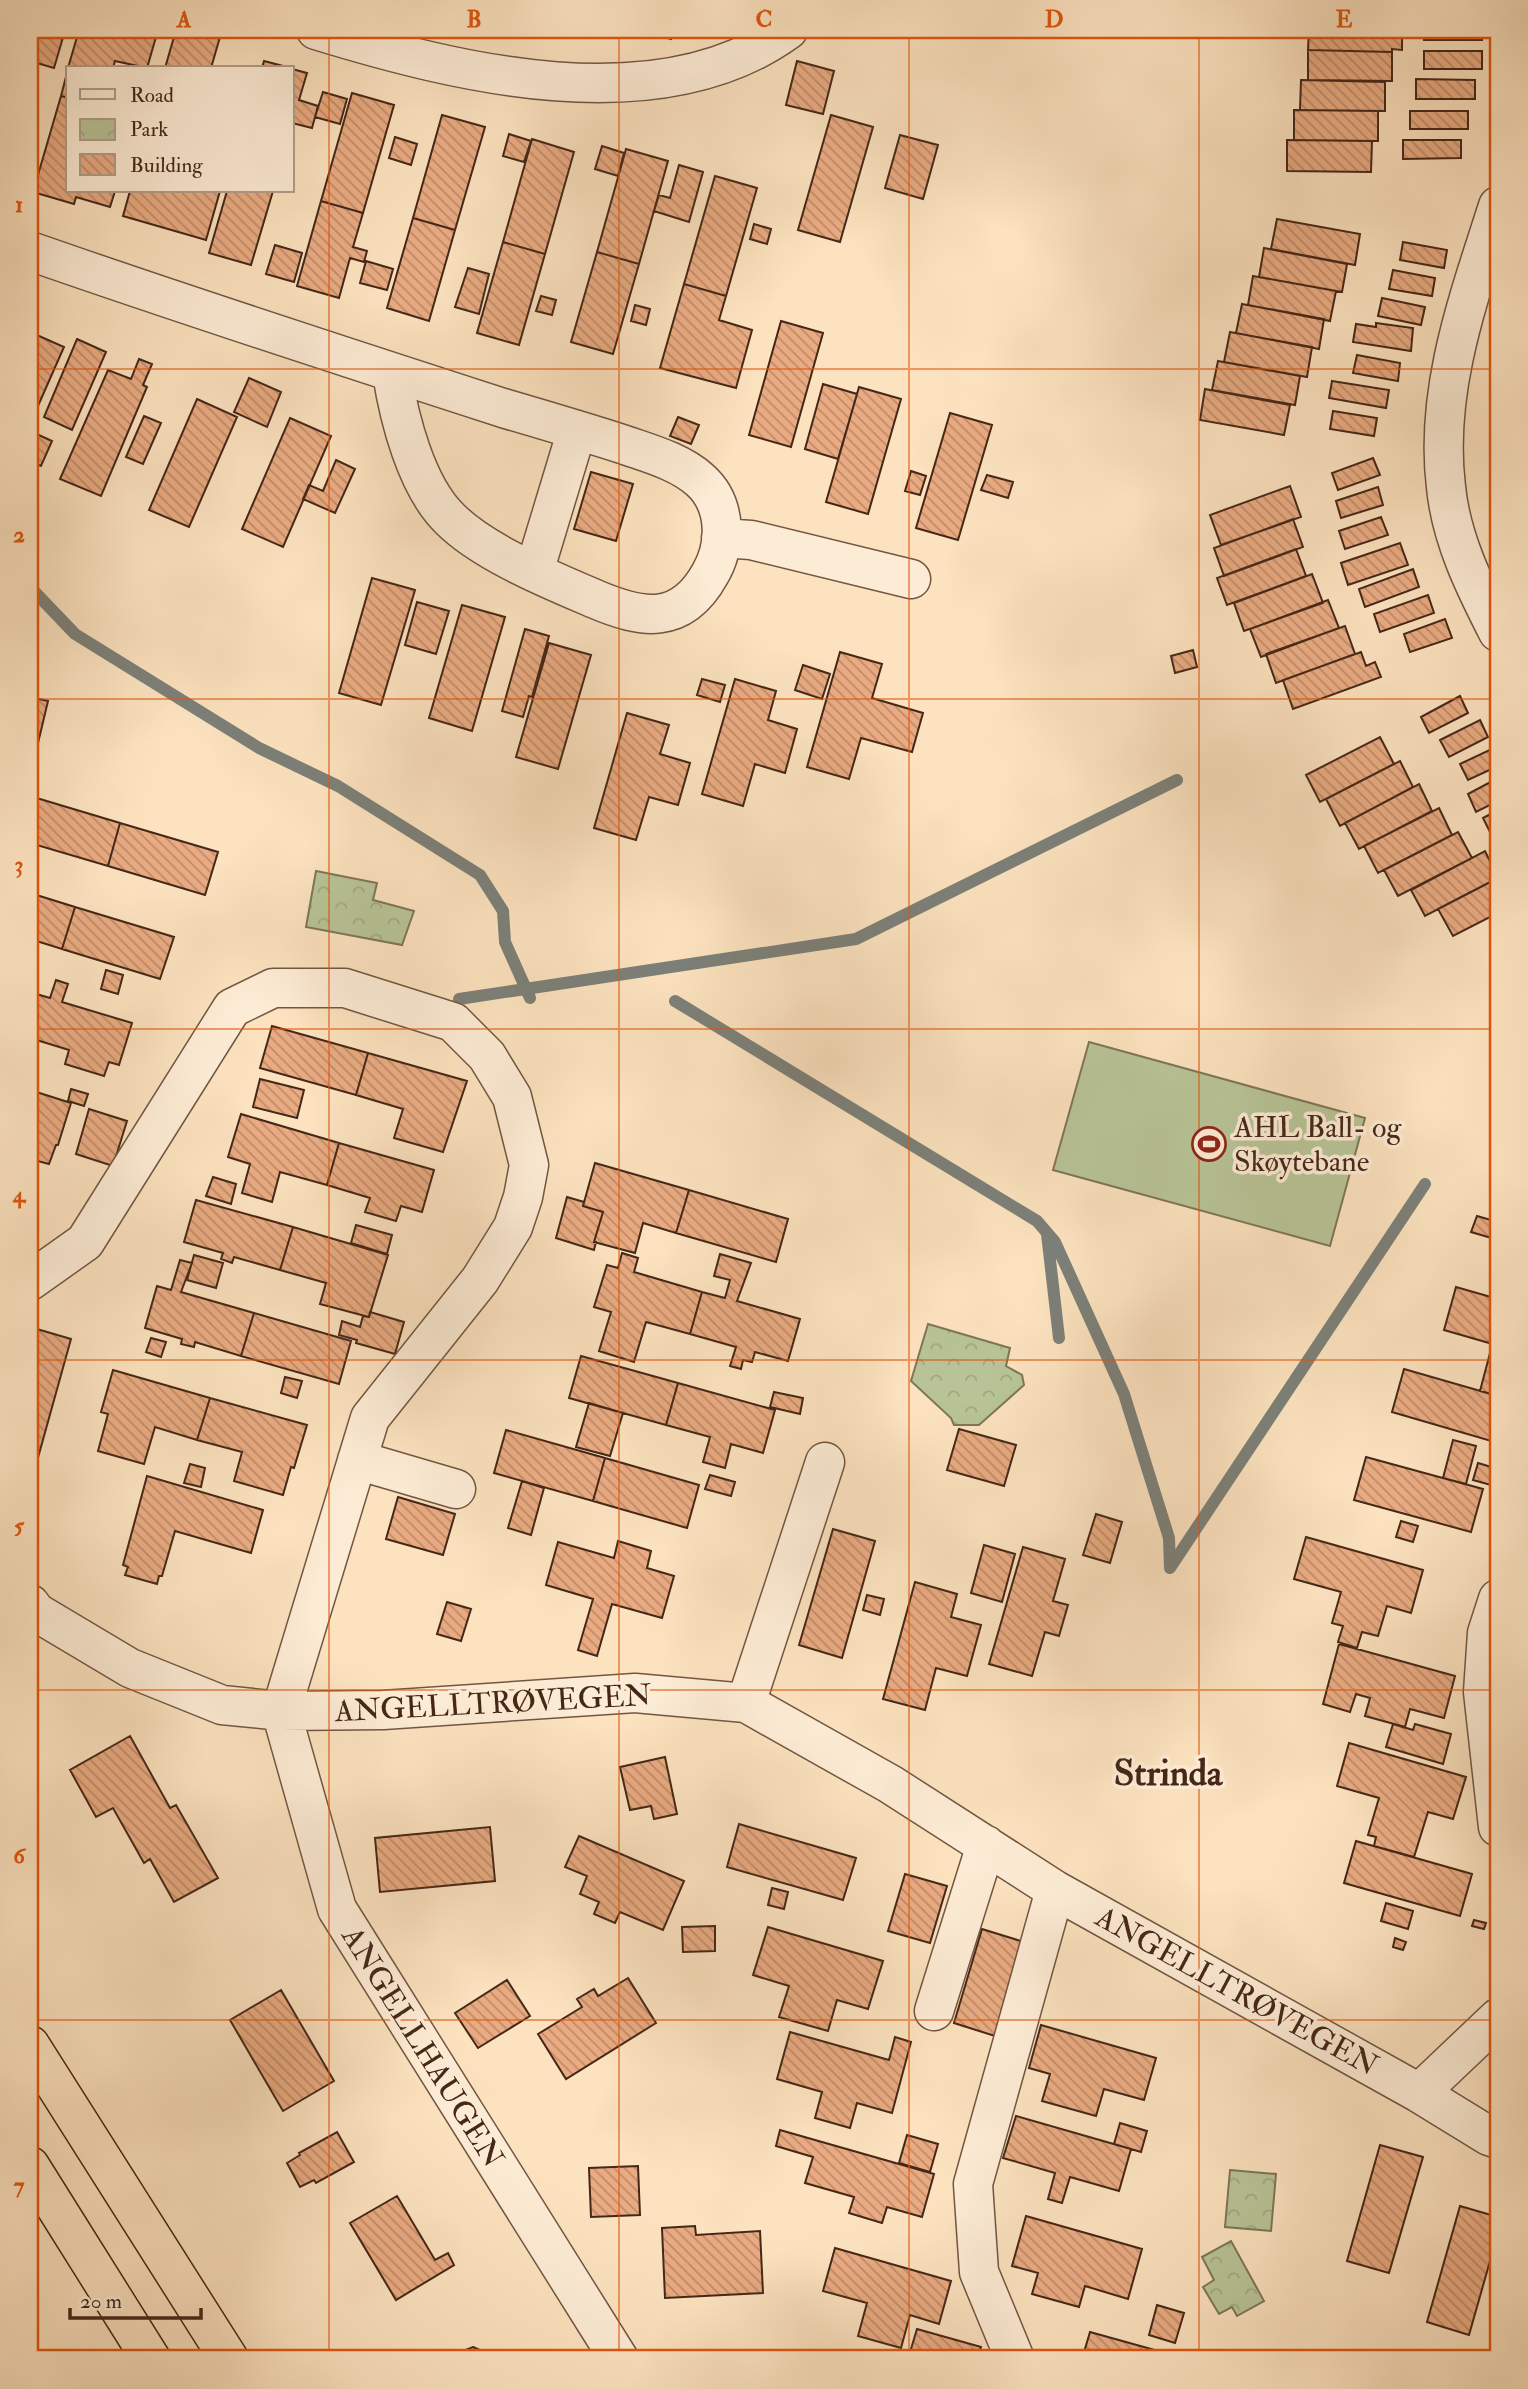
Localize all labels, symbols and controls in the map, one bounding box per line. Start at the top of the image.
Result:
text: A [176,5,192,34]
text: B [466,5,482,34]
text: C [756,5,772,34]
text: D [1045,5,1063,34]
text: E [1336,5,1353,34]
legend [66,66,294,192]
text: Road [130,82,175,109]
text: Park [130,116,168,143]
text: Building [130,152,203,179]
text: 1 [15,190,23,219]
text: 2 [13,520,25,549]
text: 3 [15,850,23,879]
place label: AHL Ball- og Skøytebane [1233,1109,1403,1180]
sports icon: AHL Ball- og Skøytebane [1190,1125,1228,1163]
text: 4 [12,1180,27,1209]
text: 5 [14,1511,25,1540]
street label: ANGELLTRØVEGEN [333,1677,652,1730]
district label: Strinda [1114,1750,1224,1797]
text: 6 [13,1841,27,1870]
street label: ANGELLTRØVEGEN [1088,1898,1384,2085]
street label: ANGELLHAUGEN [333,1919,512,2175]
text: 7 [14,2171,25,2200]
scale bar [70,2277,201,2321]
text: 20 m [80,2288,122,2315]

